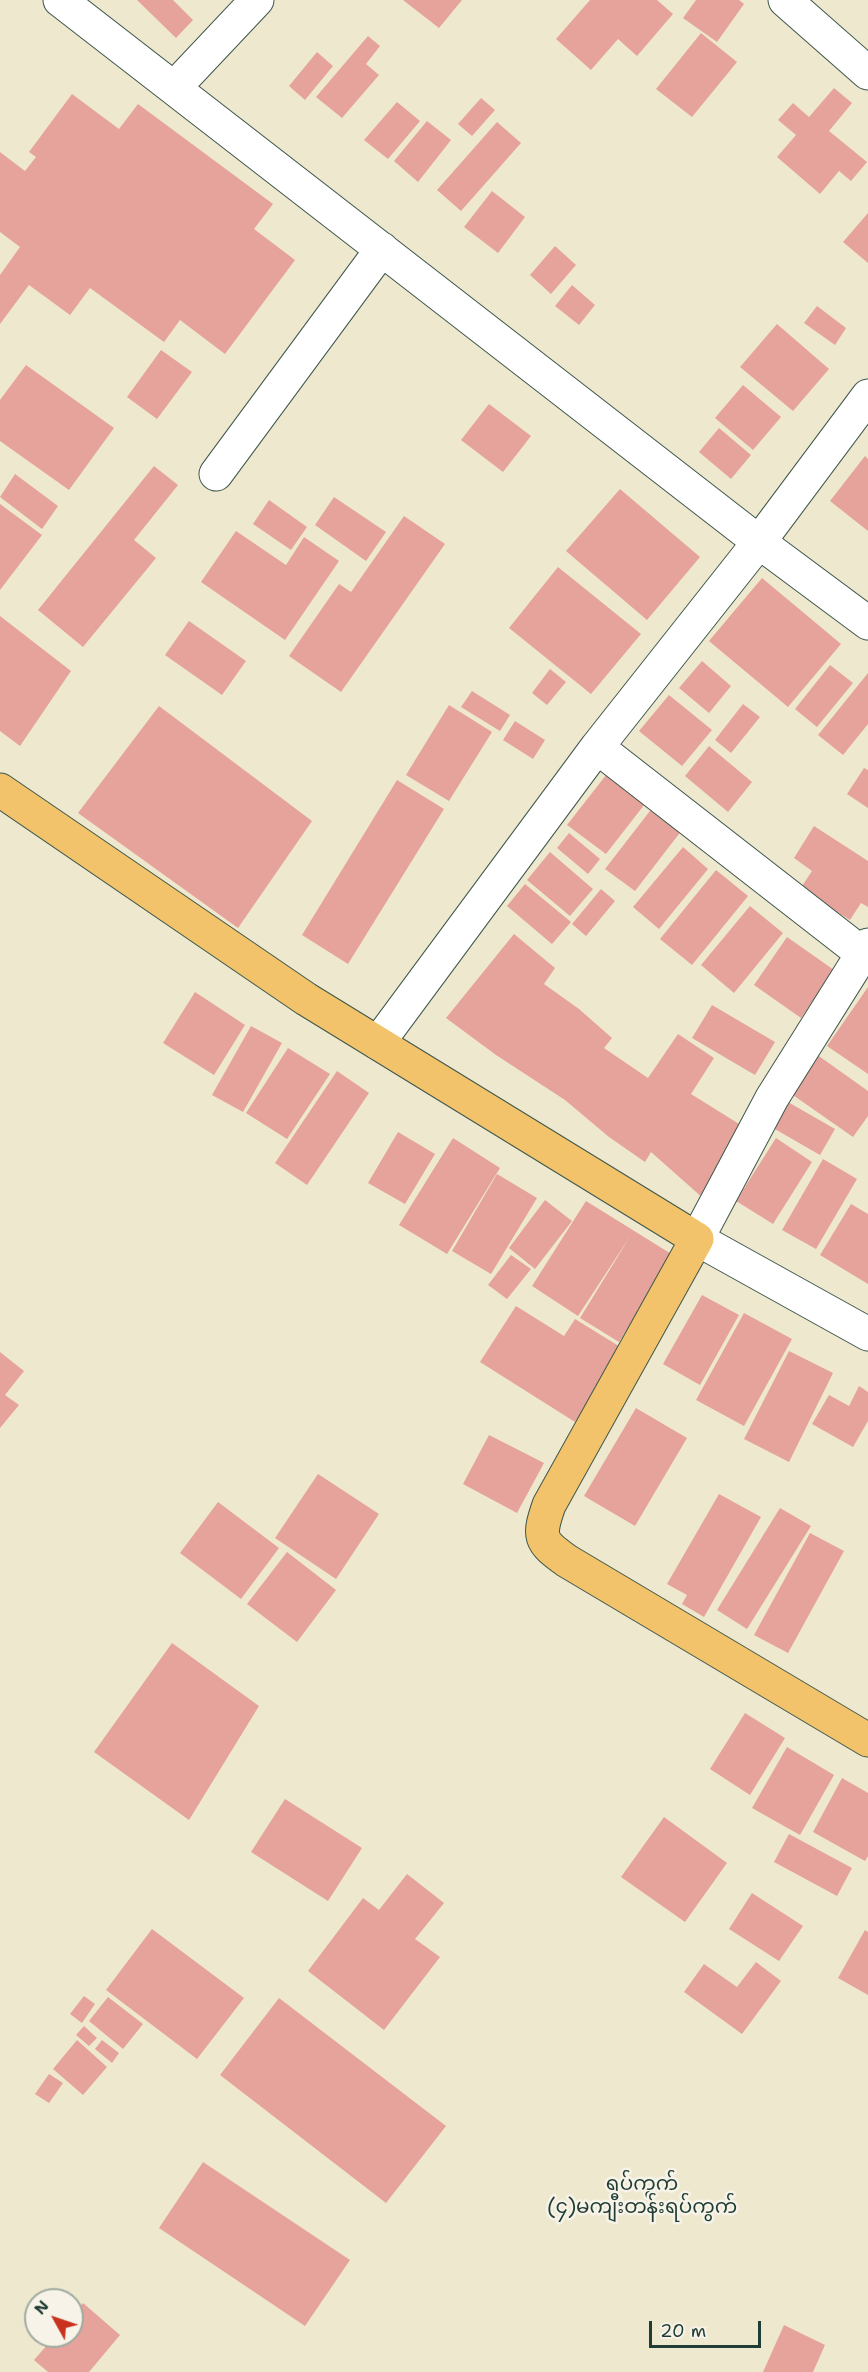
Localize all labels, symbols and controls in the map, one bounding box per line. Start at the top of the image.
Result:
district label: ရပ်ကွက် (၄)မကျီးတန်းရပ်ကွက် [547,2173,737,2220]
north arrow [24,2288,84,2348]
text: N [29,2296,53,2319]
scale bar [652,2309,764,2347]
text: 20 m [660,2319,706,2343]

